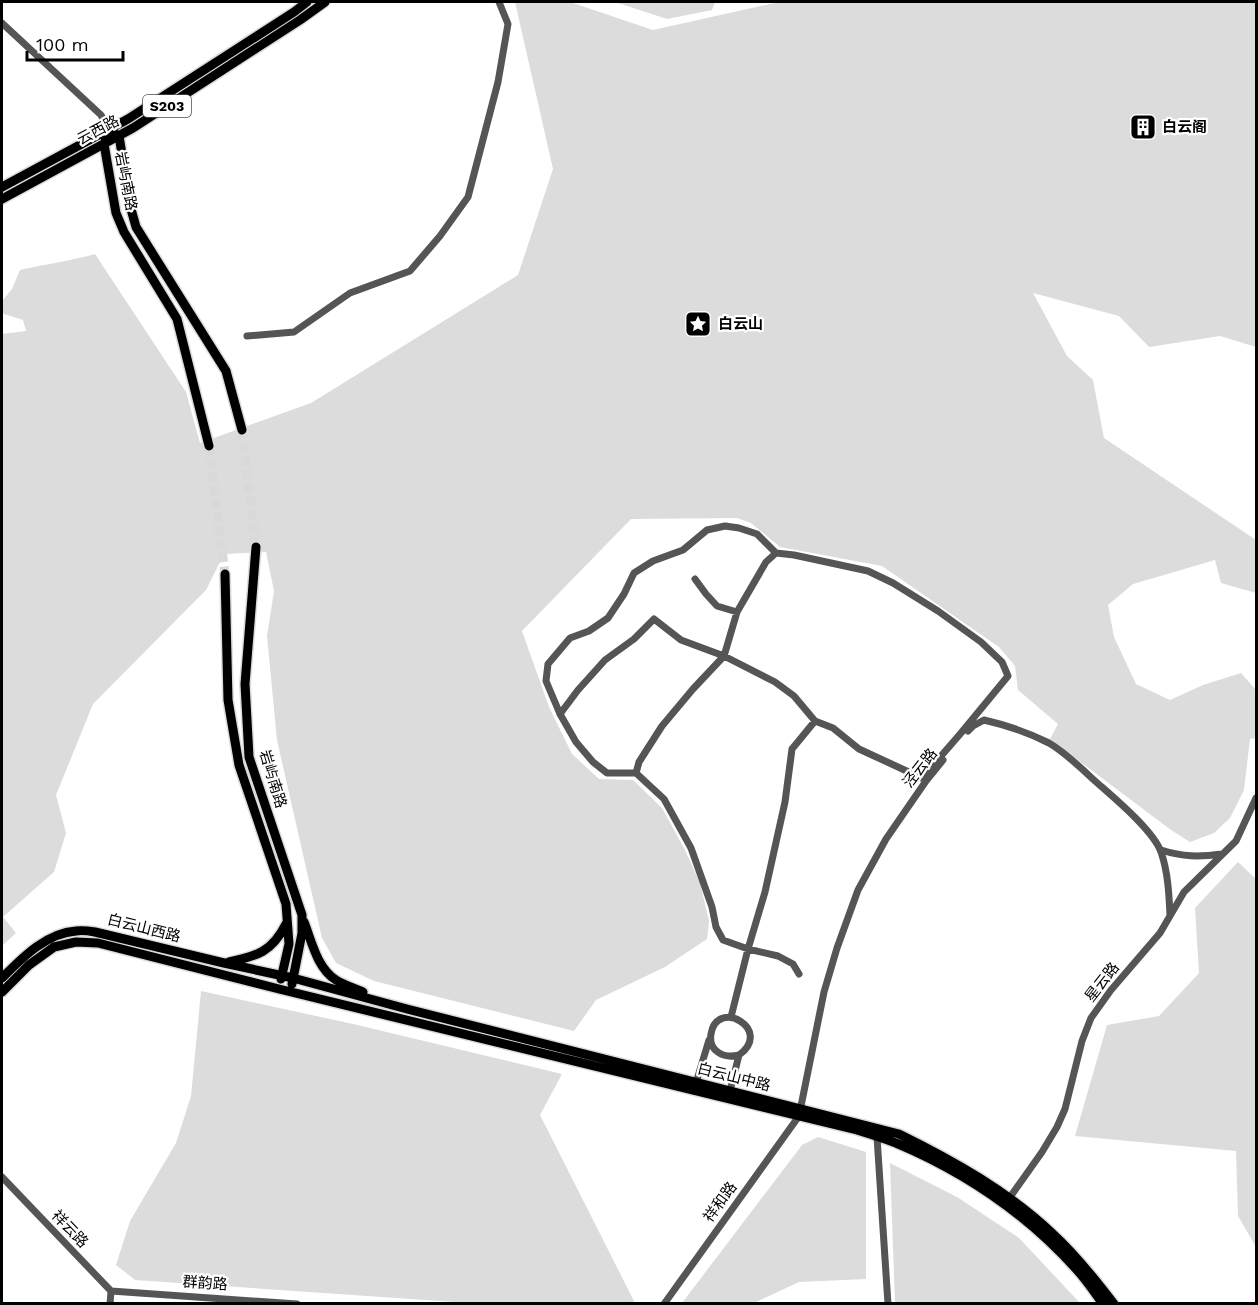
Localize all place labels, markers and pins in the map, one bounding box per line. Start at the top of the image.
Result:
building icon: 白云阁 [1128,112,1158,142]
place label: 白云阁 [1162,118,1207,136]
place icon: 白云山 [683,309,713,339]
place label: 白云山 [718,315,763,333]

